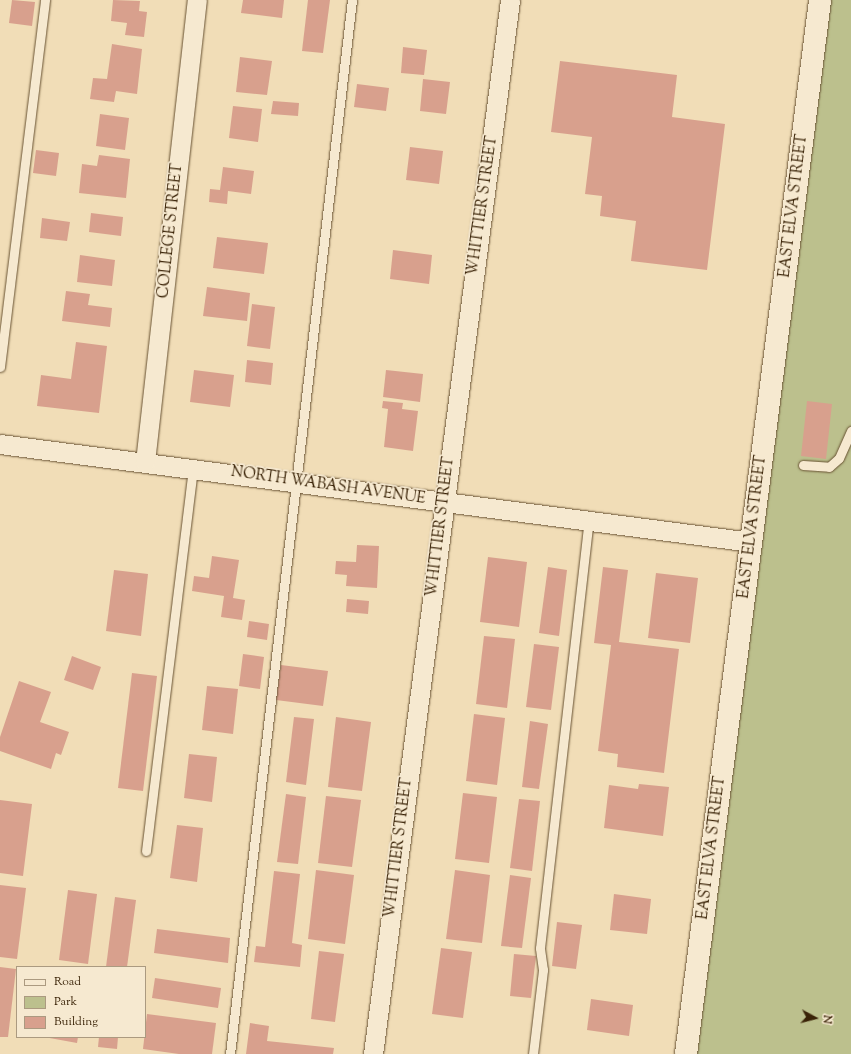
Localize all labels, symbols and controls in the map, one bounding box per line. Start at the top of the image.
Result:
street label: EAST ELVA STREET [776,133,812,279]
street label: WHITTIER STREET [464,135,502,277]
street label: COLLEGE STREET [155,163,187,299]
street label: EAST ELVA STREET [735,454,771,600]
street label: WHITTIER STREET [423,456,459,598]
street label: NORTH WABASH AVENUE [230,463,426,509]
street label: EAST ELVA STREET [694,775,730,921]
street label: WHITTIER STREET [381,777,417,919]
legend [16,966,146,1038]
text: Road [54,973,81,991]
text: Park [54,993,77,1011]
north arrow [795,998,835,1038]
text: Building [54,1013,98,1031]
text: N [818,1014,835,1025]

